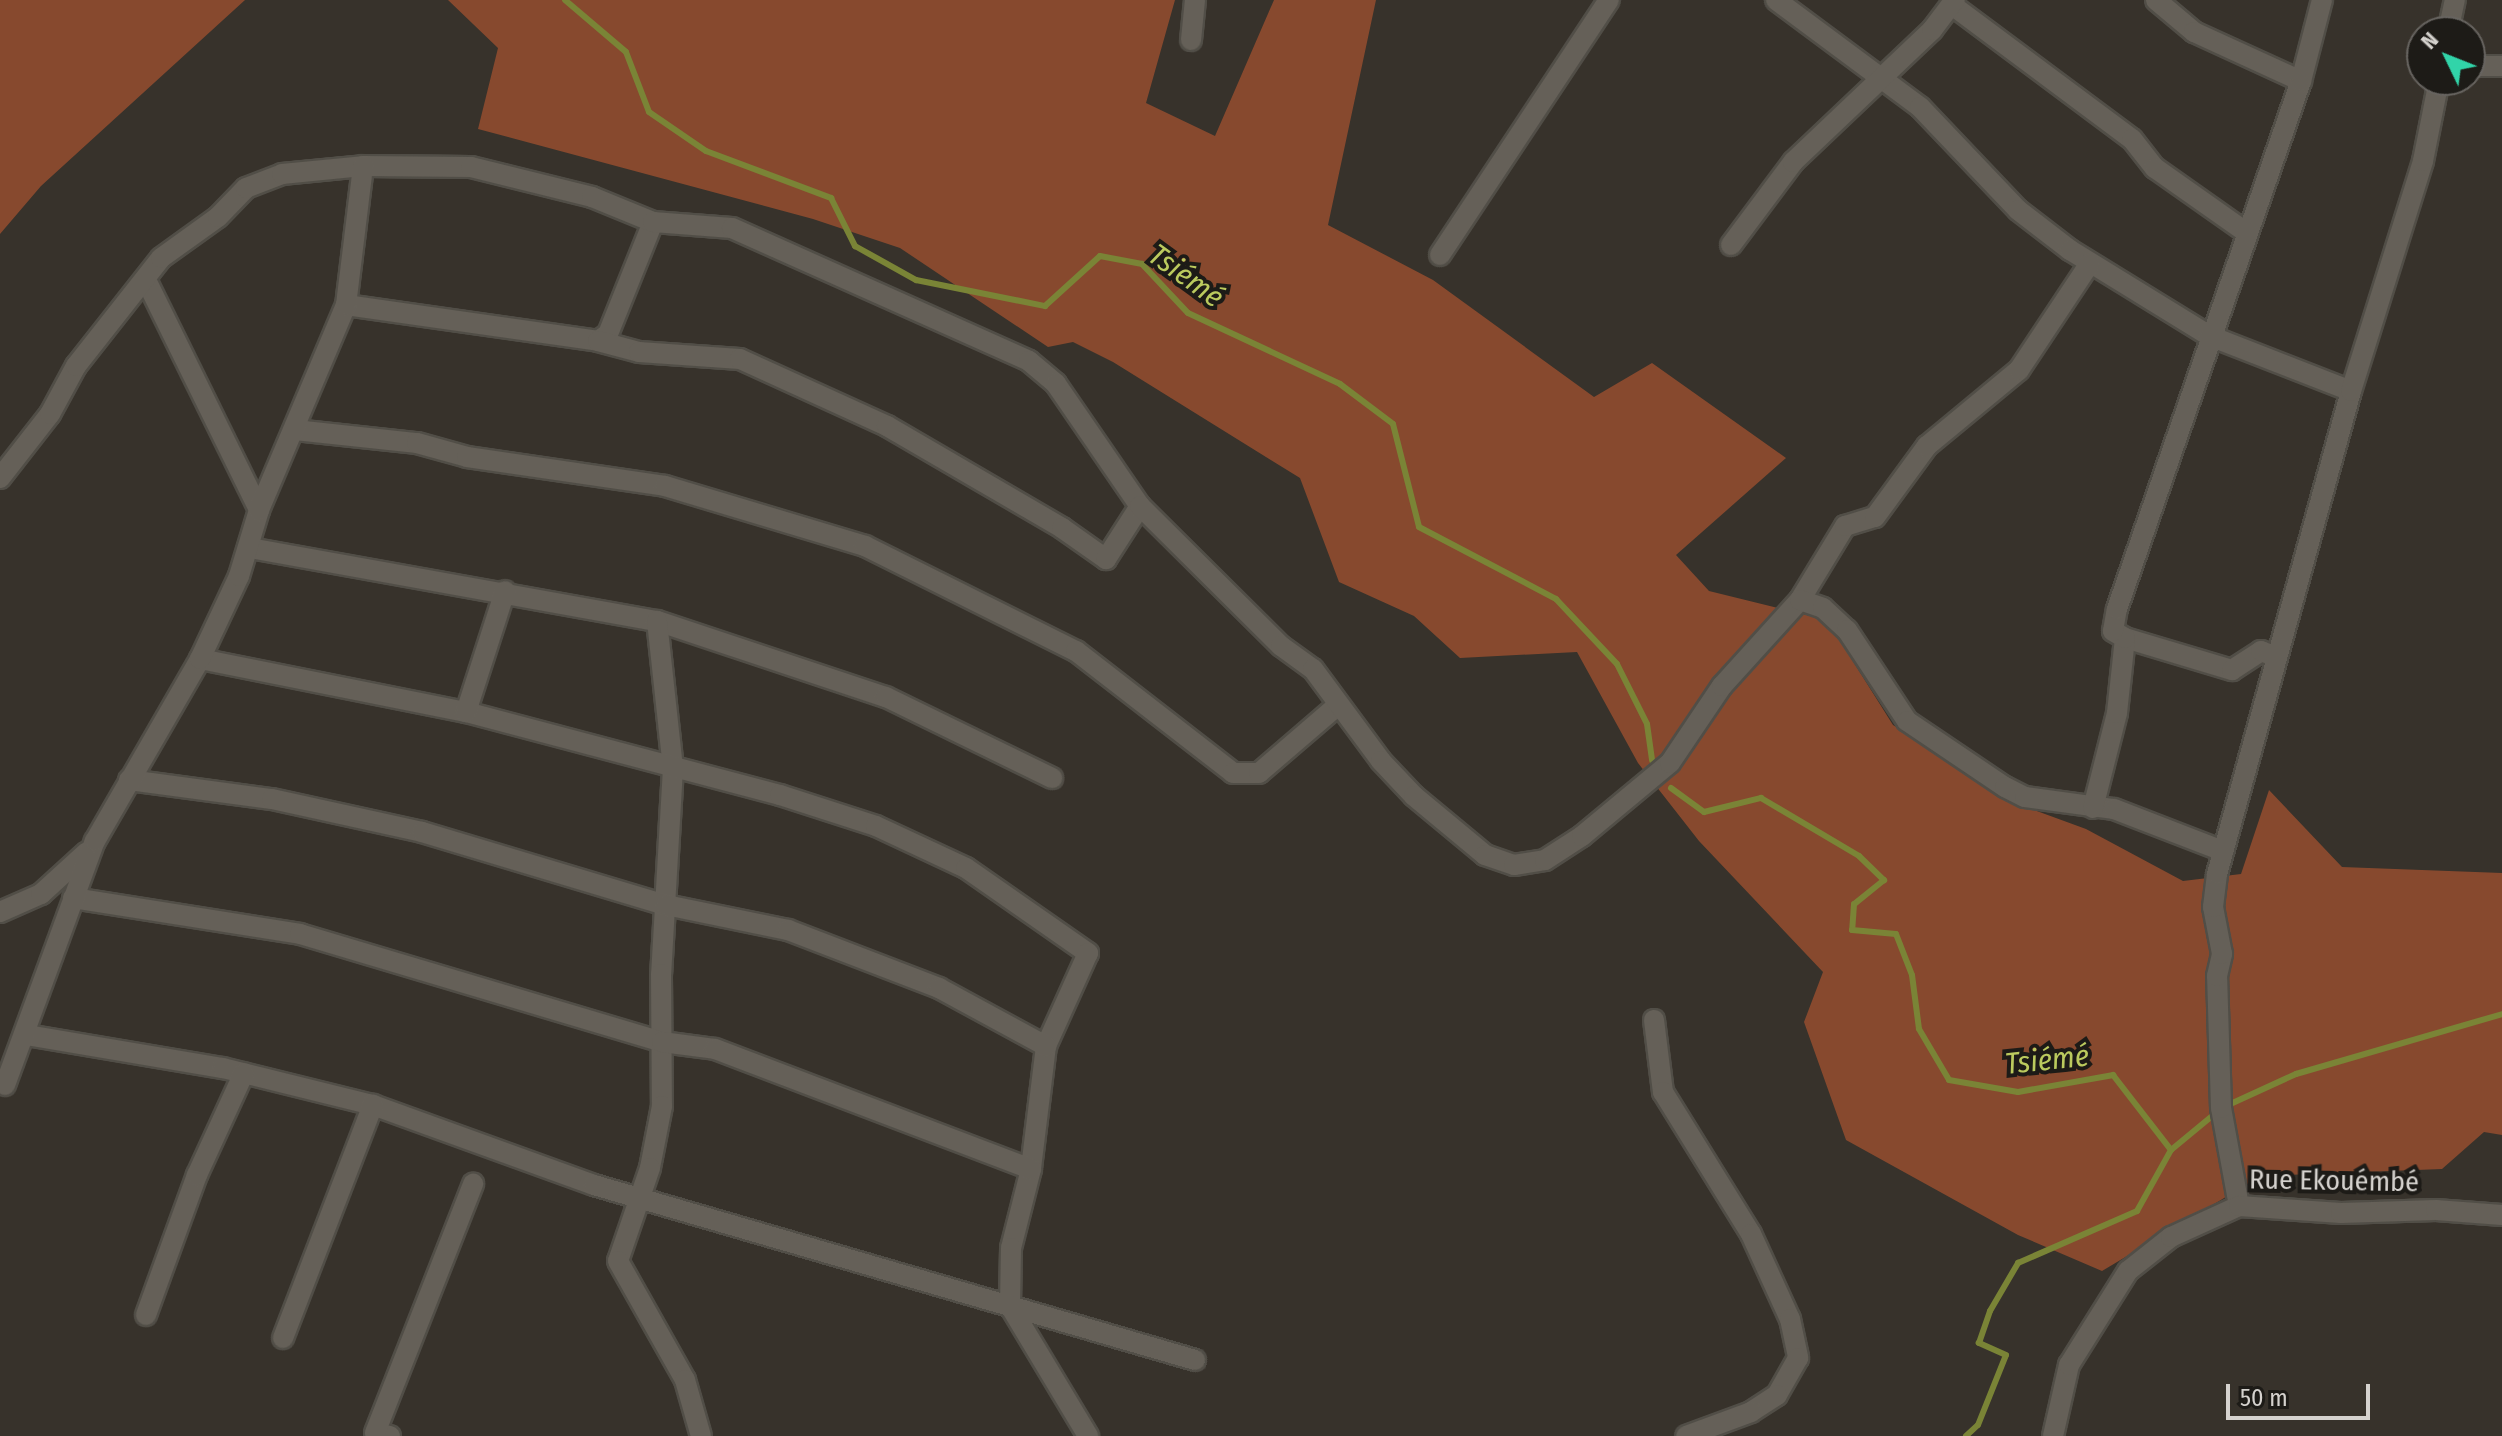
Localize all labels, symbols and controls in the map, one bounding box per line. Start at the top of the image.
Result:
north arrow [2406,16,2486,96]
text: N [2415,27,2444,55]
water label: Tsiémé [1141,237,1231,315]
water label: Tsiémé [2003,1038,2091,1082]
street label: Rue Ekouémbé [2249,1163,2419,1199]
scale bar [2230,1368,2374,1418]
text: 50 m [2240,1384,2288,1412]

